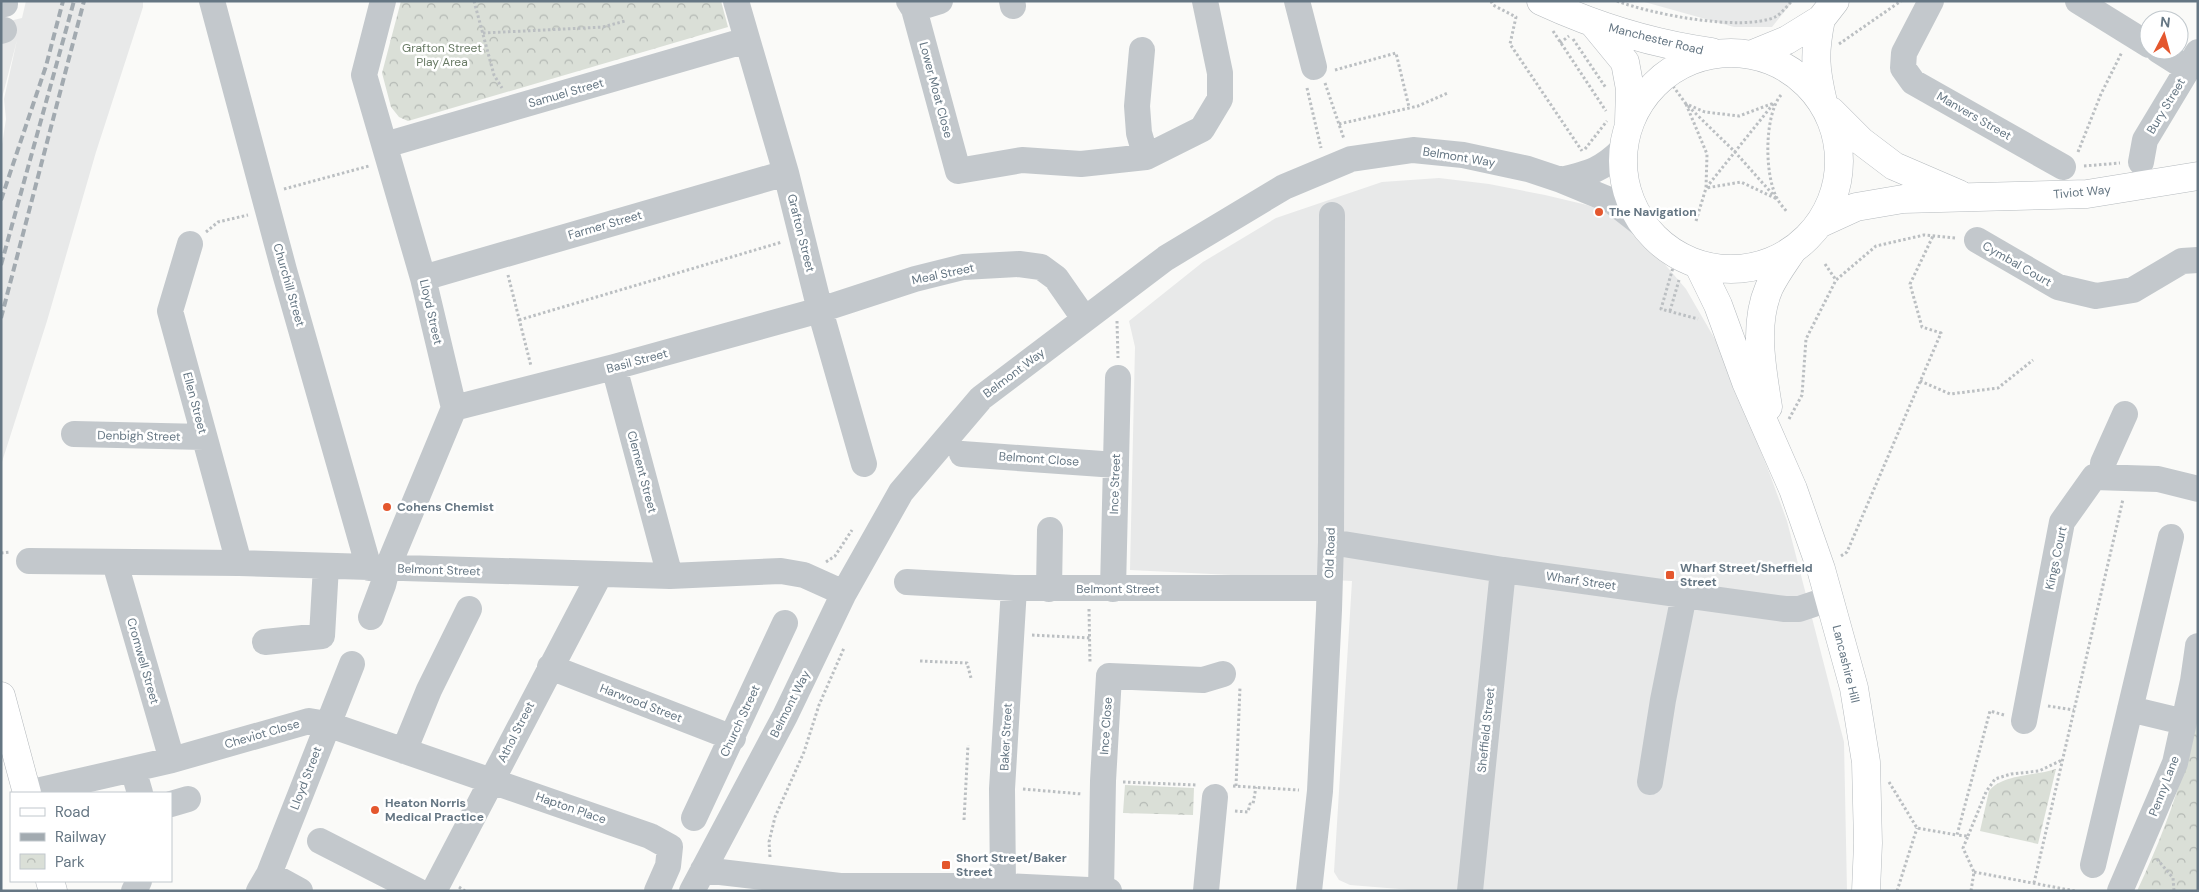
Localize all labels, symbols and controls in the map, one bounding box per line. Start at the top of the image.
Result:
north arrow [2139,10,2189,60]
text: N [2159,13,2171,32]
street label: Manchester Road [1607,20,1705,58]
park label: Grafton Street Play Area [402,40,482,70]
street label: Lower Moat Close [915,40,957,140]
street label: Samuel Street [526,75,606,111]
street label: Bury Street [2143,75,2189,137]
street label: Manvers Street [1934,88,2015,144]
street label: Belmont Way [1422,143,1497,171]
street label: Tiviot Way [2053,181,2112,202]
street label: Grafton Street [784,192,818,274]
place label: The Navigation [1609,204,1697,220]
marker: The Navigation [1593,206,1605,218]
street label: Farmer Street [566,207,644,243]
street label: Cymbal Court [1979,238,2055,290]
street label: Churchill Street [269,242,309,329]
street label: Meal Street [910,260,976,288]
street label: Lloyd Street [416,278,446,346]
street label: Belmont Way [980,344,1048,401]
street label: Basil Street [605,345,670,377]
street label: Ellen Street [179,370,211,436]
street label: Denbigh Street [97,427,181,445]
street label: Clement Street [623,429,661,515]
street label: Belmont Close [998,448,1080,470]
street label: Ince Street [1106,453,1124,515]
place label: Cohens Chemist [397,499,494,515]
marker: Cohens Chemist [381,501,393,513]
street label: Kings Court [2041,525,2071,591]
street label: Old Road [1321,527,1339,579]
place label: Wharf Street/Sheffield Street [1680,560,1813,590]
street label: Belmont Street [397,561,481,579]
street label: Wharf Street [1545,568,1617,594]
marker: Wharf Street/Sheffield Street [1664,569,1676,581]
street label: Belmont Street [1076,581,1160,597]
street label: Cromwell Street [123,616,163,706]
street label: Lancashire Hill [1829,623,1863,705]
street label: Belmont Way [766,667,814,740]
street label: Harwood Street [598,680,685,726]
street label: Church Street [716,682,764,760]
street label: Sheffield Street [1474,686,1498,773]
street label: Ince Close [1096,696,1116,755]
street label: Athol Street [494,699,538,765]
street label: Baker Street [996,702,1016,771]
street label: Cheviot Close [223,716,302,752]
street label: Lloyd Street [287,744,325,812]
street label: Penny Lane [2145,753,2183,818]
street label: Hapton Place [534,788,609,828]
legend [10,792,172,882]
place label: Heaton Norris Medical Practice [385,795,484,825]
text: Road [55,802,90,822]
marker: Heaton Norris Medical Practice [369,804,381,816]
text: Railway [55,827,107,847]
place label: Short Street/Baker Street [956,850,1067,880]
text: Park [55,852,85,872]
marker: Short Street/Baker Street [940,859,952,871]

